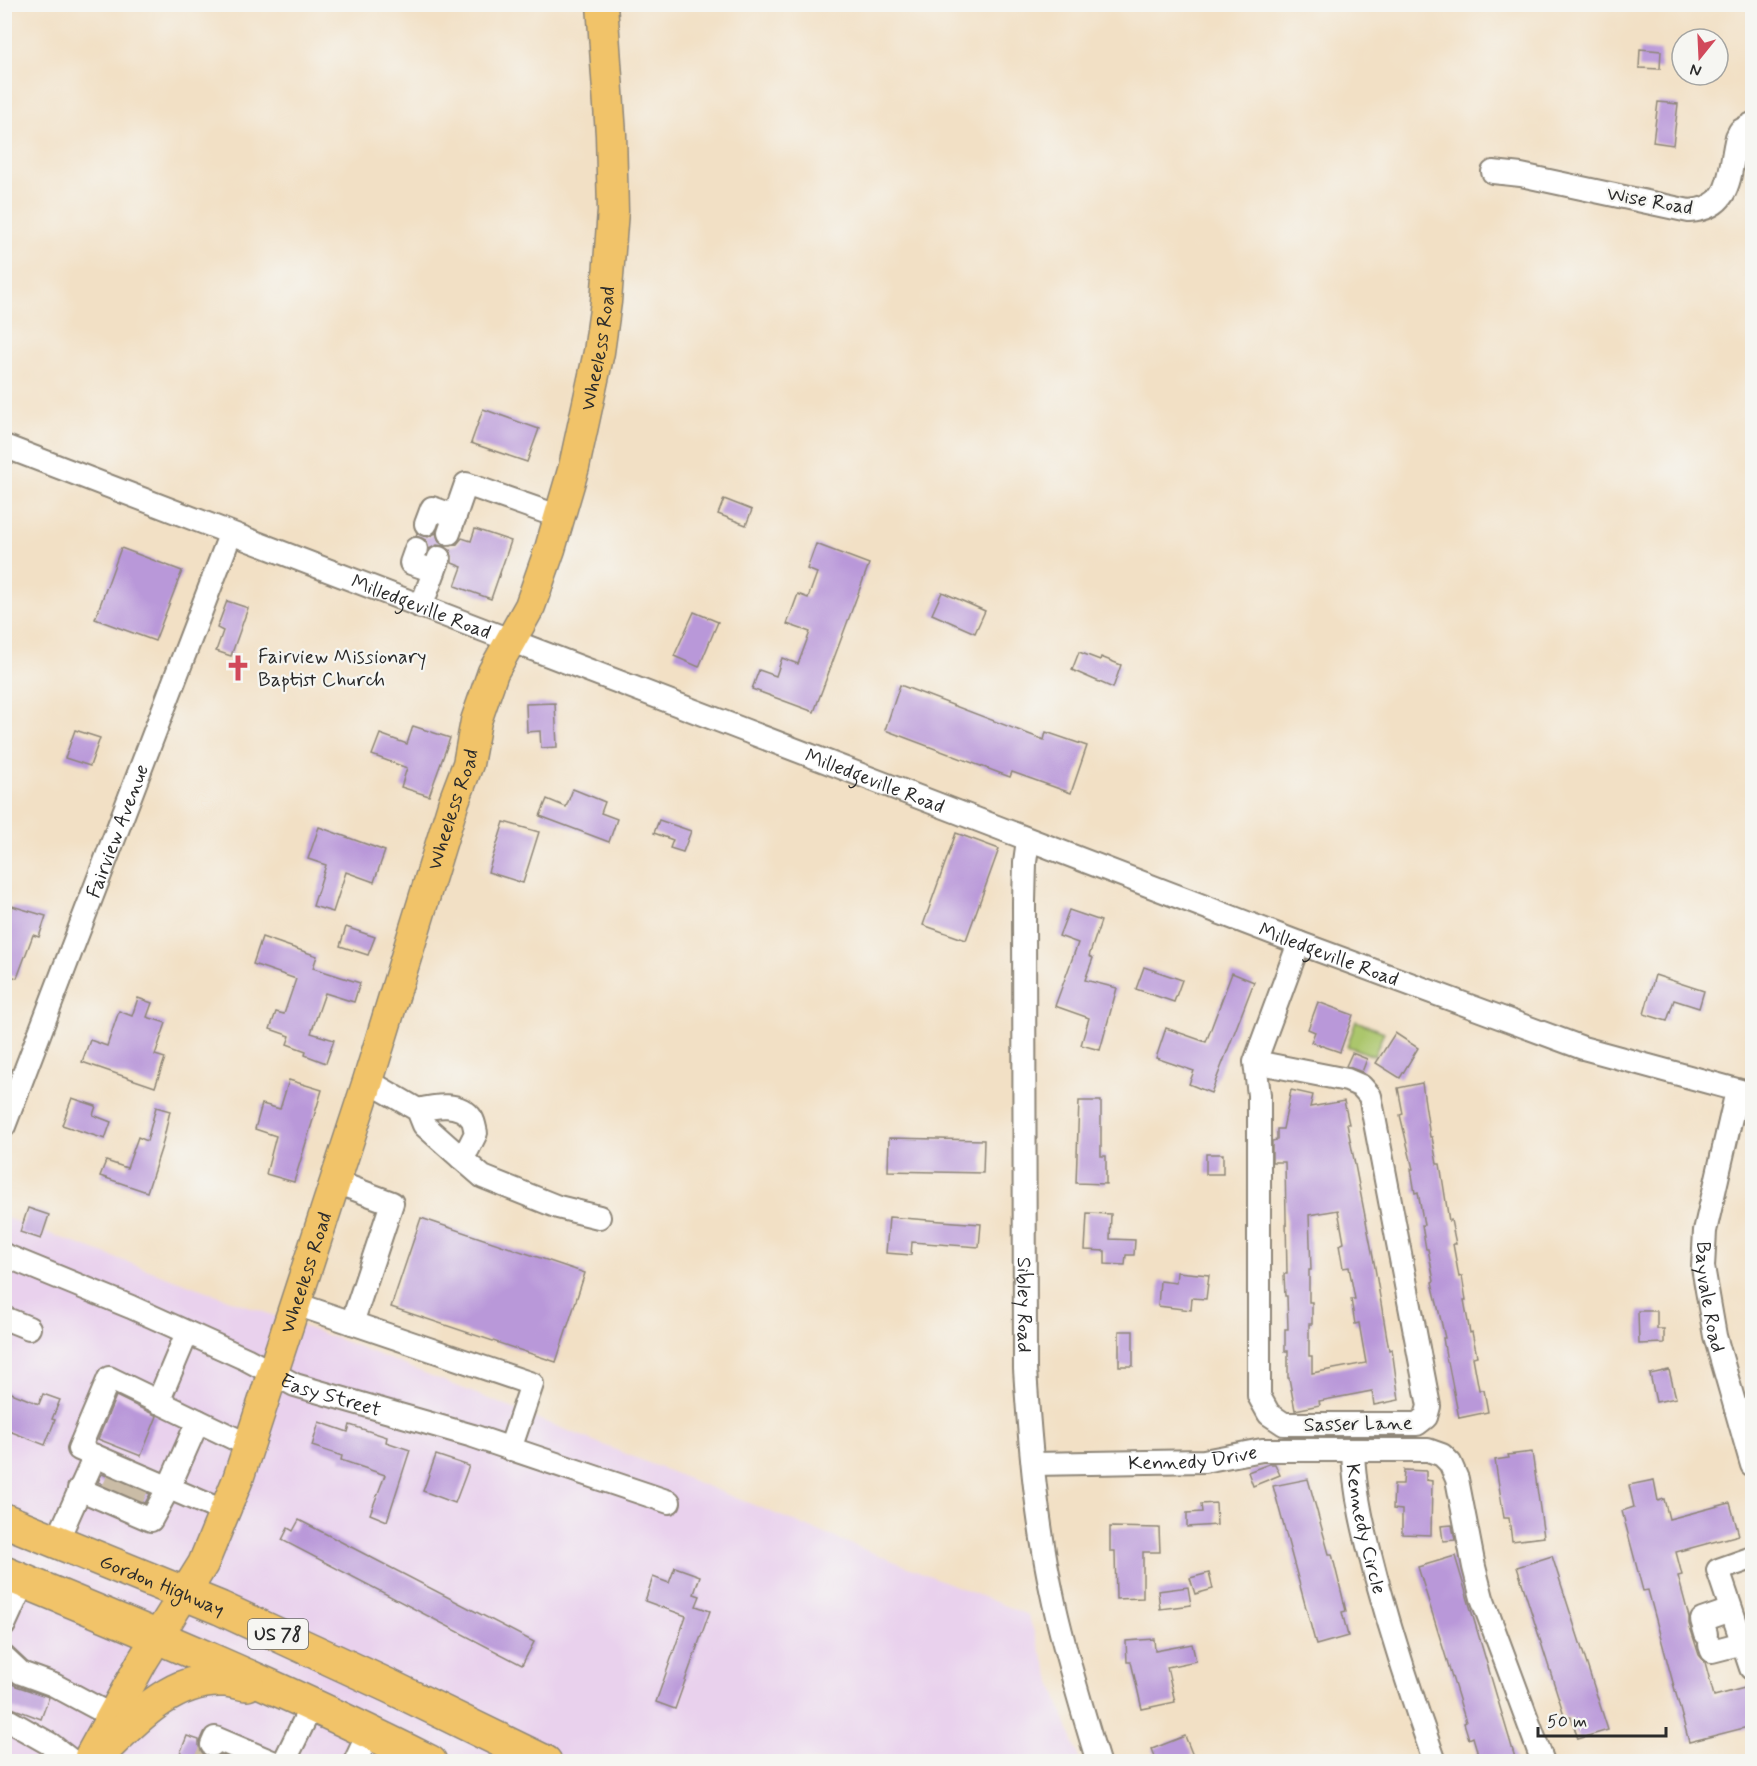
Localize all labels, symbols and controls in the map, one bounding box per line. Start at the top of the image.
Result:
north arrow [1670,27,1730,87]
text: N [1688,58,1704,81]
street label: Wise Road [1605,181,1695,222]
street label: Wheeless Road [575,285,622,414]
street label: Milledgeville Road [347,569,495,647]
place label: Fairview Missionary Baptist Church [258,644,427,694]
church icon: Fairview Missionary Baptist Church [223,653,253,683]
street label: Milledgeville Road [801,743,948,821]
street label: Wheeless Road [422,747,485,874]
street label: Fairview Avenue [80,761,156,902]
street label: Milledgeville Road [1255,917,1402,994]
street label: Wheeless Road [274,1209,339,1337]
street label: Bayvale Road [1688,1241,1731,1356]
street label: Sibley Road [1010,1257,1037,1353]
street label: Easy Street [275,1367,384,1424]
street label: Sasser Lane [1303,1410,1413,1439]
street label: Kennedy Drive [1128,1439,1260,1477]
street label: Kennedy Circle [1339,1462,1392,1597]
street label: Gordon Highway [95,1548,228,1623]
road number: US 78 [248,1619,308,1649]
scale bar [1538,1700,1666,1738]
text: 50 m [1547,1710,1587,1734]

